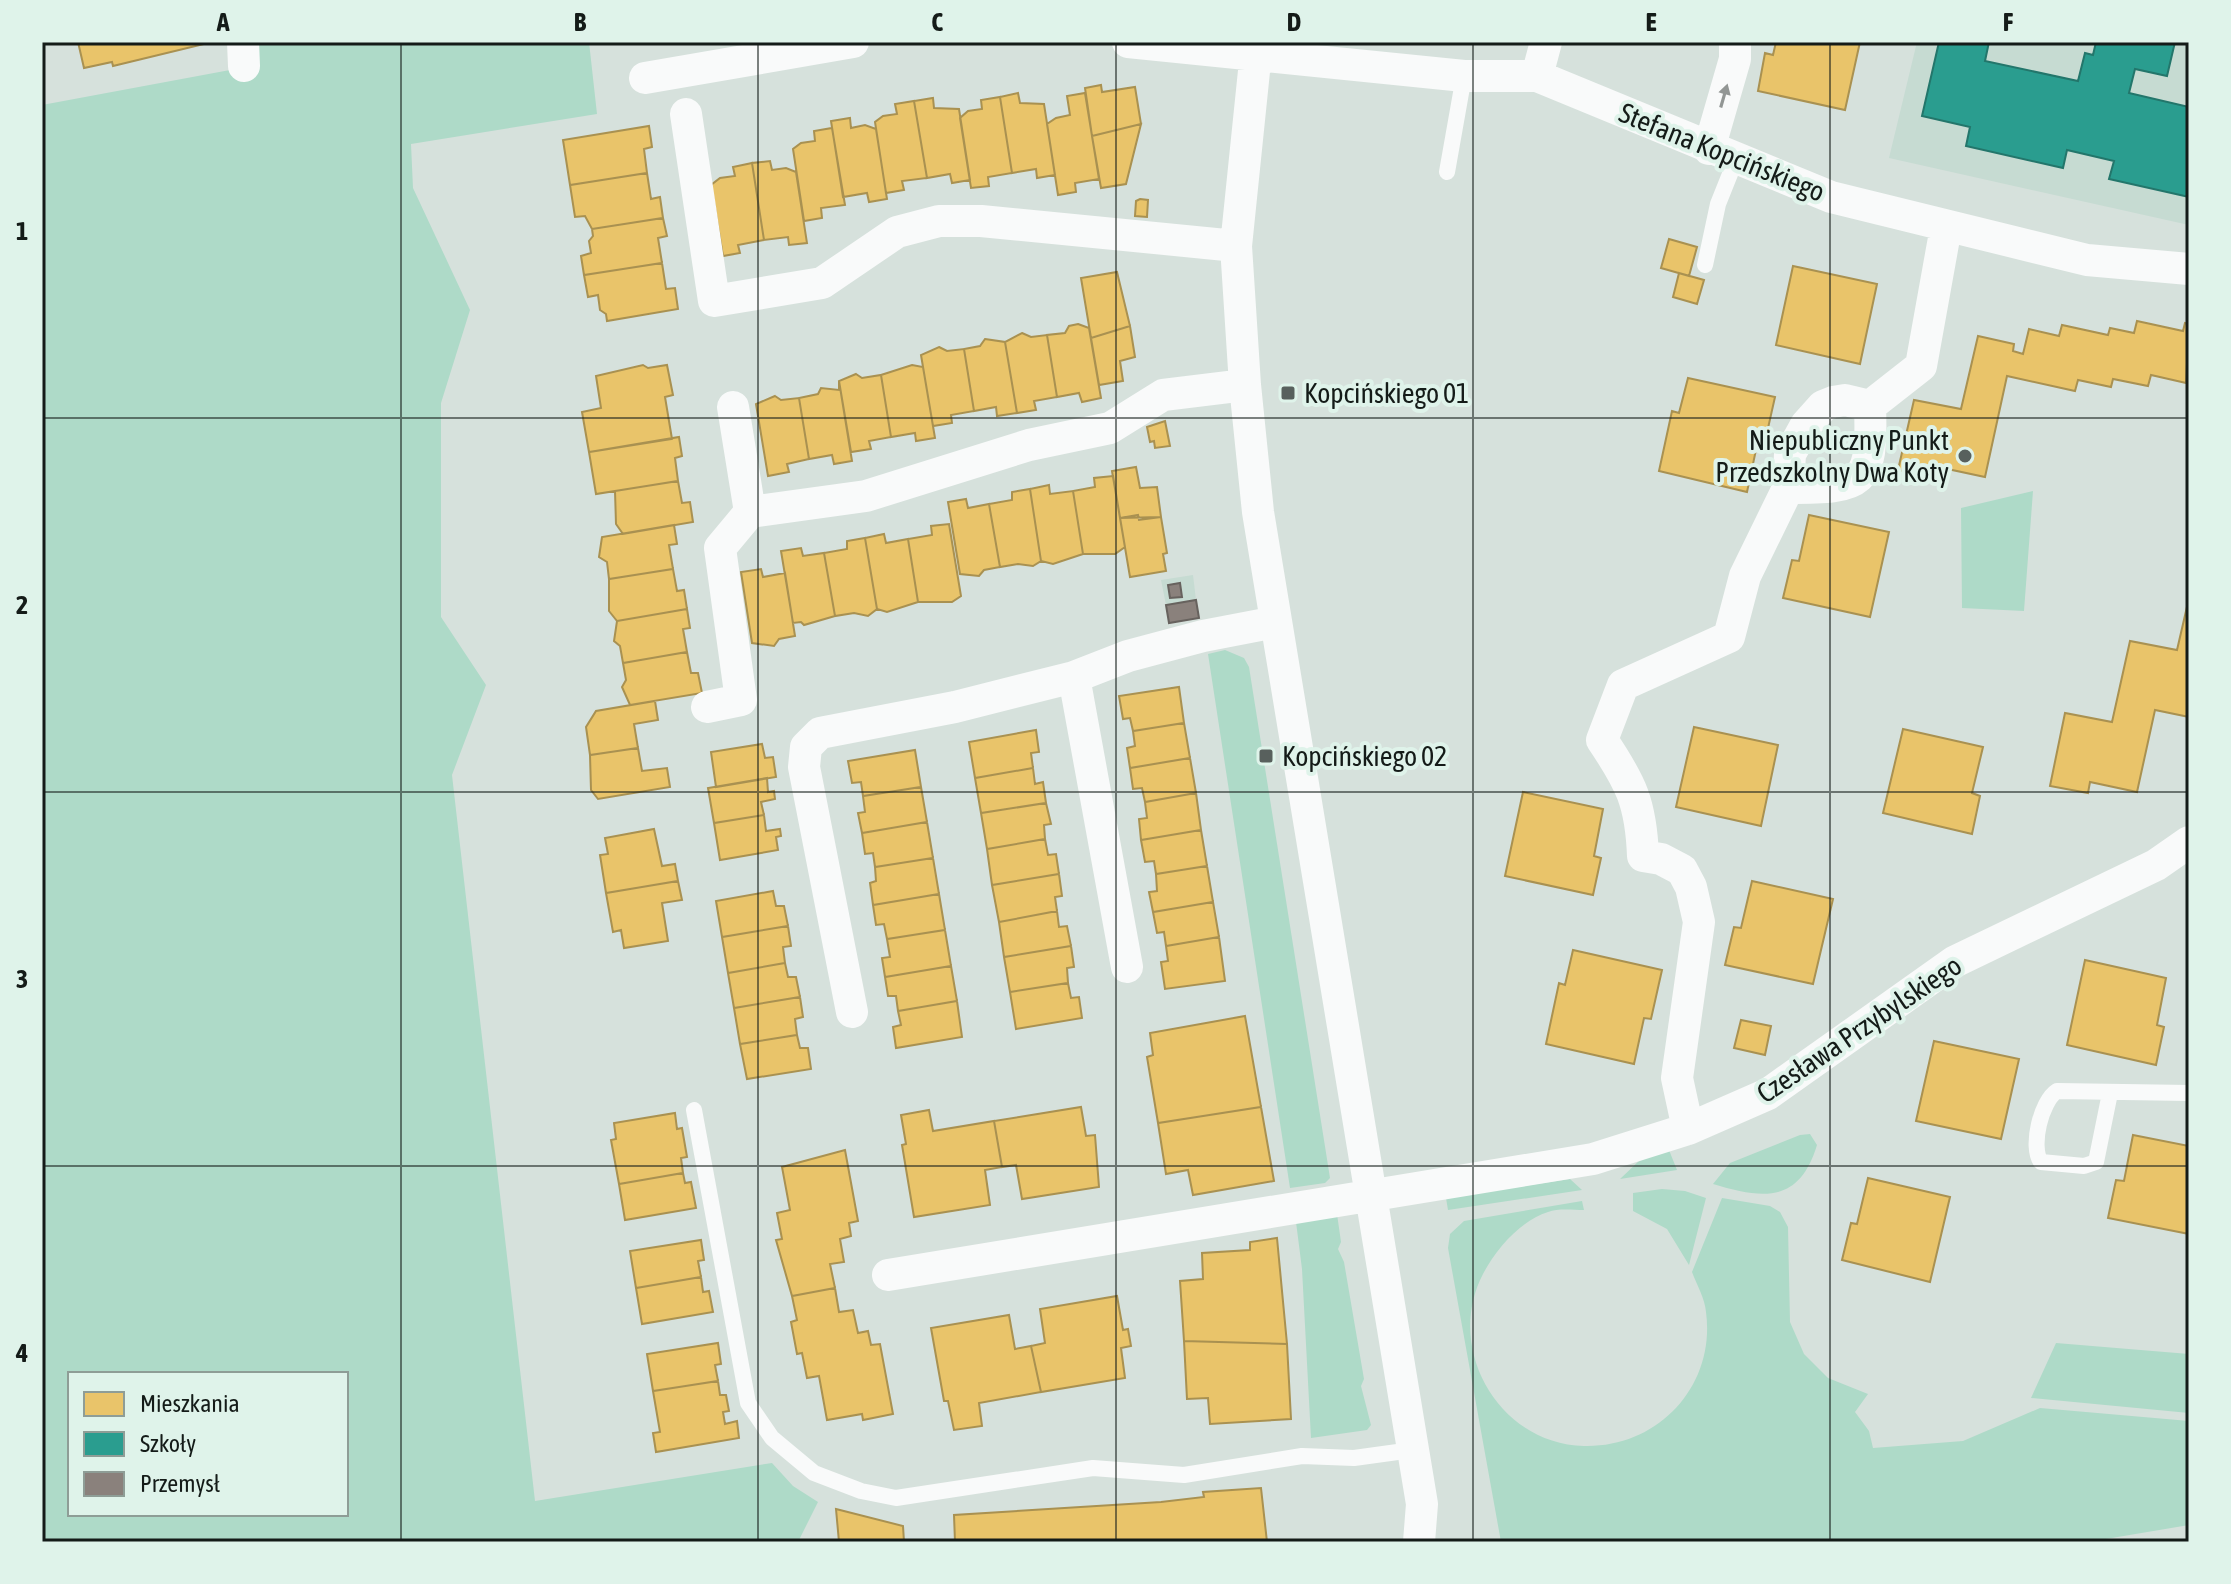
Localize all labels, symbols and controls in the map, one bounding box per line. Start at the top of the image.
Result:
text: A [216,7,230,37]
text: B [574,7,587,37]
text: C [931,7,943,37]
text: D [1287,7,1301,37]
text: E [1645,7,1657,37]
text: F [2003,7,2014,37]
one-way arrow [1719,83,1731,108]
street label: Stefana Kopcińskiego [1615,96,1829,208]
text: 1 [16,216,28,246]
place label: Kopcińskiego 01 [1304,377,1469,409]
marker: Kopcińskiego 01 [1279,384,1297,402]
place label: Niepubliczny Punkt Przedszkolny Dwa Koty [1715,424,1949,488]
marker: Niepubliczny Punkt Przedszkolny Dwa Koty [1956,447,1974,465]
text: 2 [16,590,28,620]
place label: Kopcińskiego 02 [1282,740,1447,772]
marker: Kopcińskiego 02 [1257,747,1275,765]
street label: Czesława Przybylskiego [1751,949,1967,1109]
text: 3 [16,964,28,994]
text: 4 [15,1338,28,1368]
legend [68,1372,348,1516]
text: Mieszkania [140,1390,240,1417]
text: Szkoły [140,1430,196,1457]
text: Przemysł [140,1470,221,1497]

